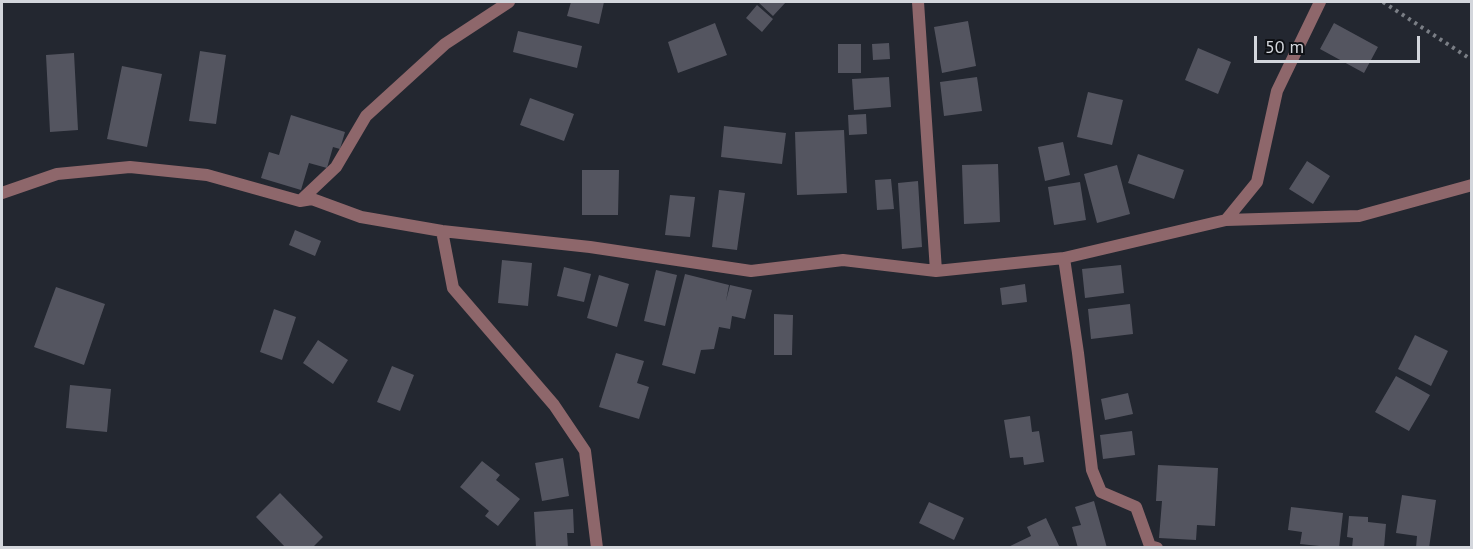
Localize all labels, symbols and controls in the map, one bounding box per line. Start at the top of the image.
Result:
scale bar [1257,24,1424,62]
text: 50 m [1265,35,1304,58]

